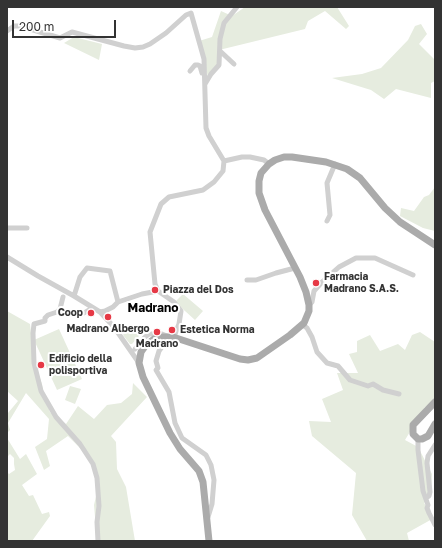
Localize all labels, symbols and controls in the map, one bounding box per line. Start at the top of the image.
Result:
scale bar [14,12,118,38]
text: 200 m [19,19,54,34]
place label: Farmacia Madrano S.A.S. [324,271,399,294]
marker: Farmacia Madrano S.A.S. [311,278,321,288]
place label: Piazza del Dos [163,284,233,296]
marker: Piazza del Dos [150,285,160,295]
district label: Madrano [128,301,178,315]
place label: Coop [58,307,83,319]
marker: Coop [86,308,96,318]
marker: Madrano Albergo [103,312,113,322]
place label: Madrano Albergo [66,323,150,335]
place label: Estetica Norma [180,324,254,336]
marker: Estetica Norma [167,325,177,335]
marker: Madrano [152,327,162,337]
place label: Madrano [136,338,178,350]
place label: Edificio della polisportiva [49,353,112,376]
marker: Edificio della polisportiva [36,360,46,370]

